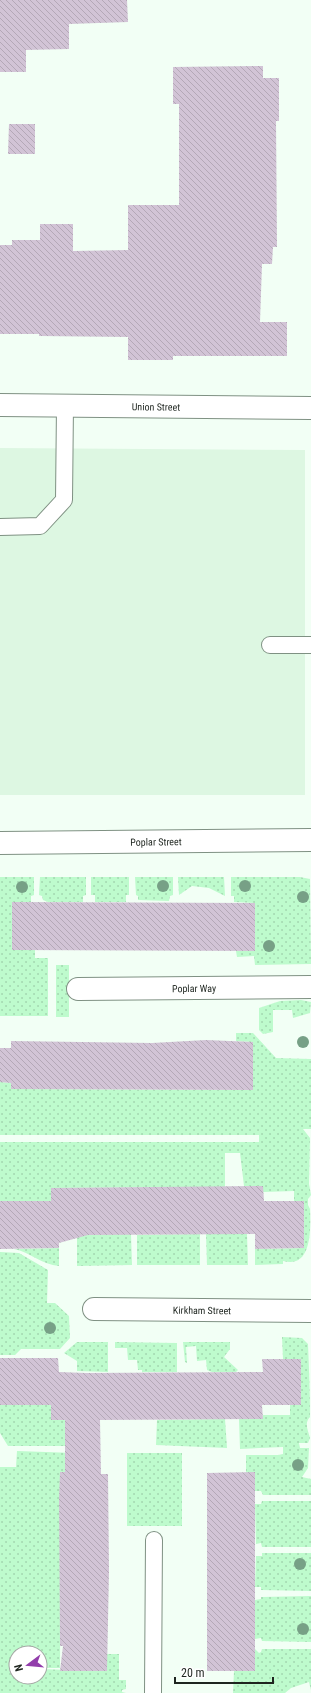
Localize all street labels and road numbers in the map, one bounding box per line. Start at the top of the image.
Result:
street label: Union Street [132,401,180,412]
street label: Poplar Street [130,836,182,847]
street label: Poplar Way [172,982,216,994]
street label: Kirkham Street [173,1304,231,1316]

